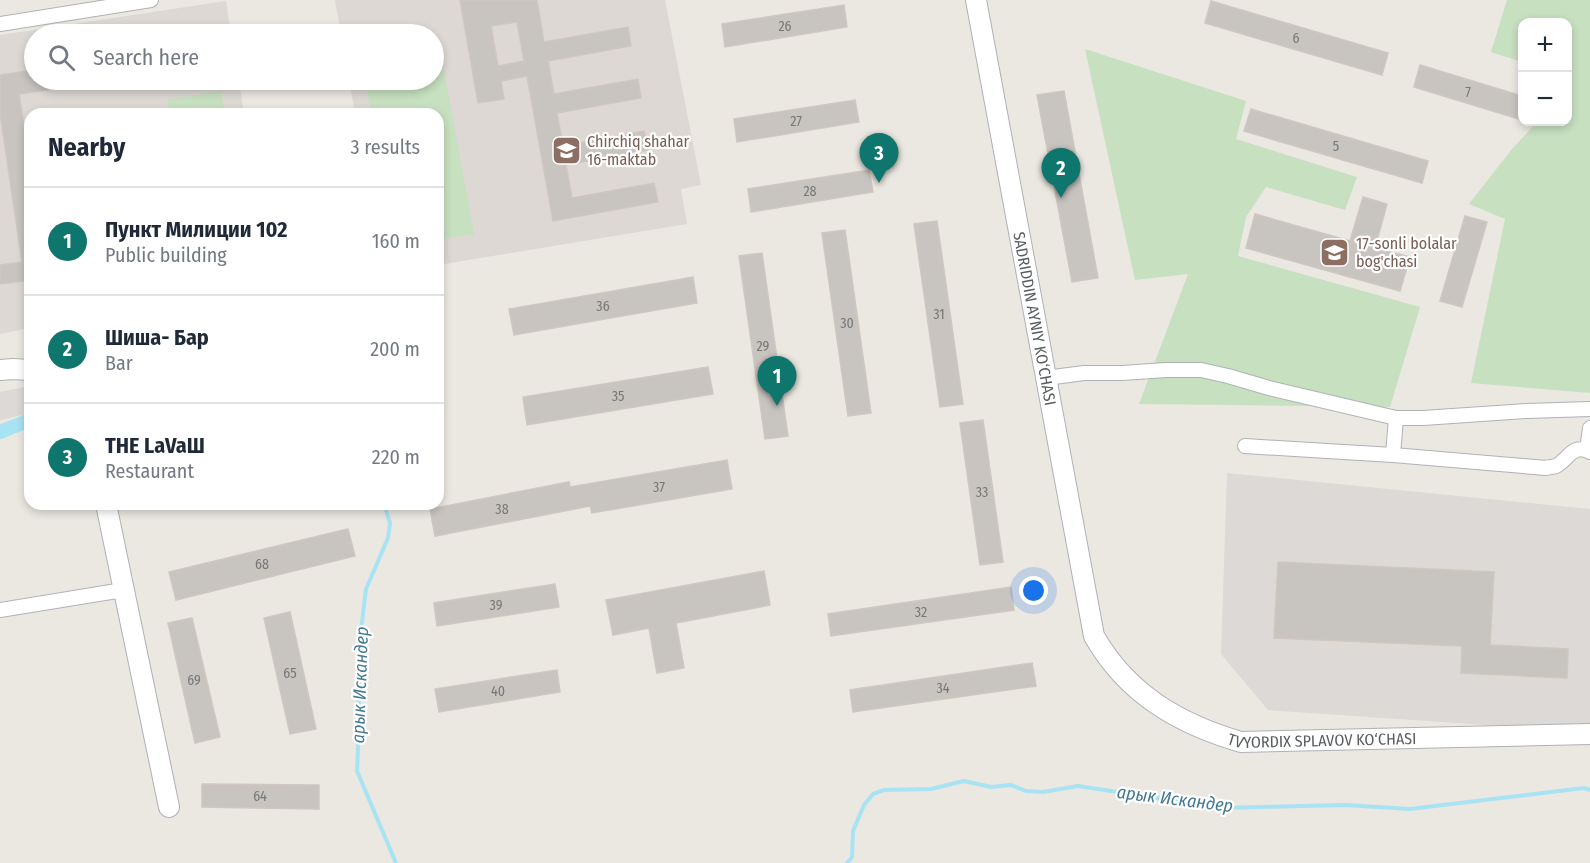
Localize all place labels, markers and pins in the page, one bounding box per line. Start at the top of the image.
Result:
place label: Chirchiq shahar 16-maktab [587,132,690,169]
school or university icon: Chirchiq shahar 16-maktab [550,134,582,166]
pin: 3 [860,134,898,183]
pin: 2 [1042,148,1080,198]
place label: 17-sonli bolalar bog'chasi [1356,234,1457,271]
school or university icon: 17-sonli bolalar bog'chasi [1319,236,1351,268]
pin: 1 [758,356,796,406]

